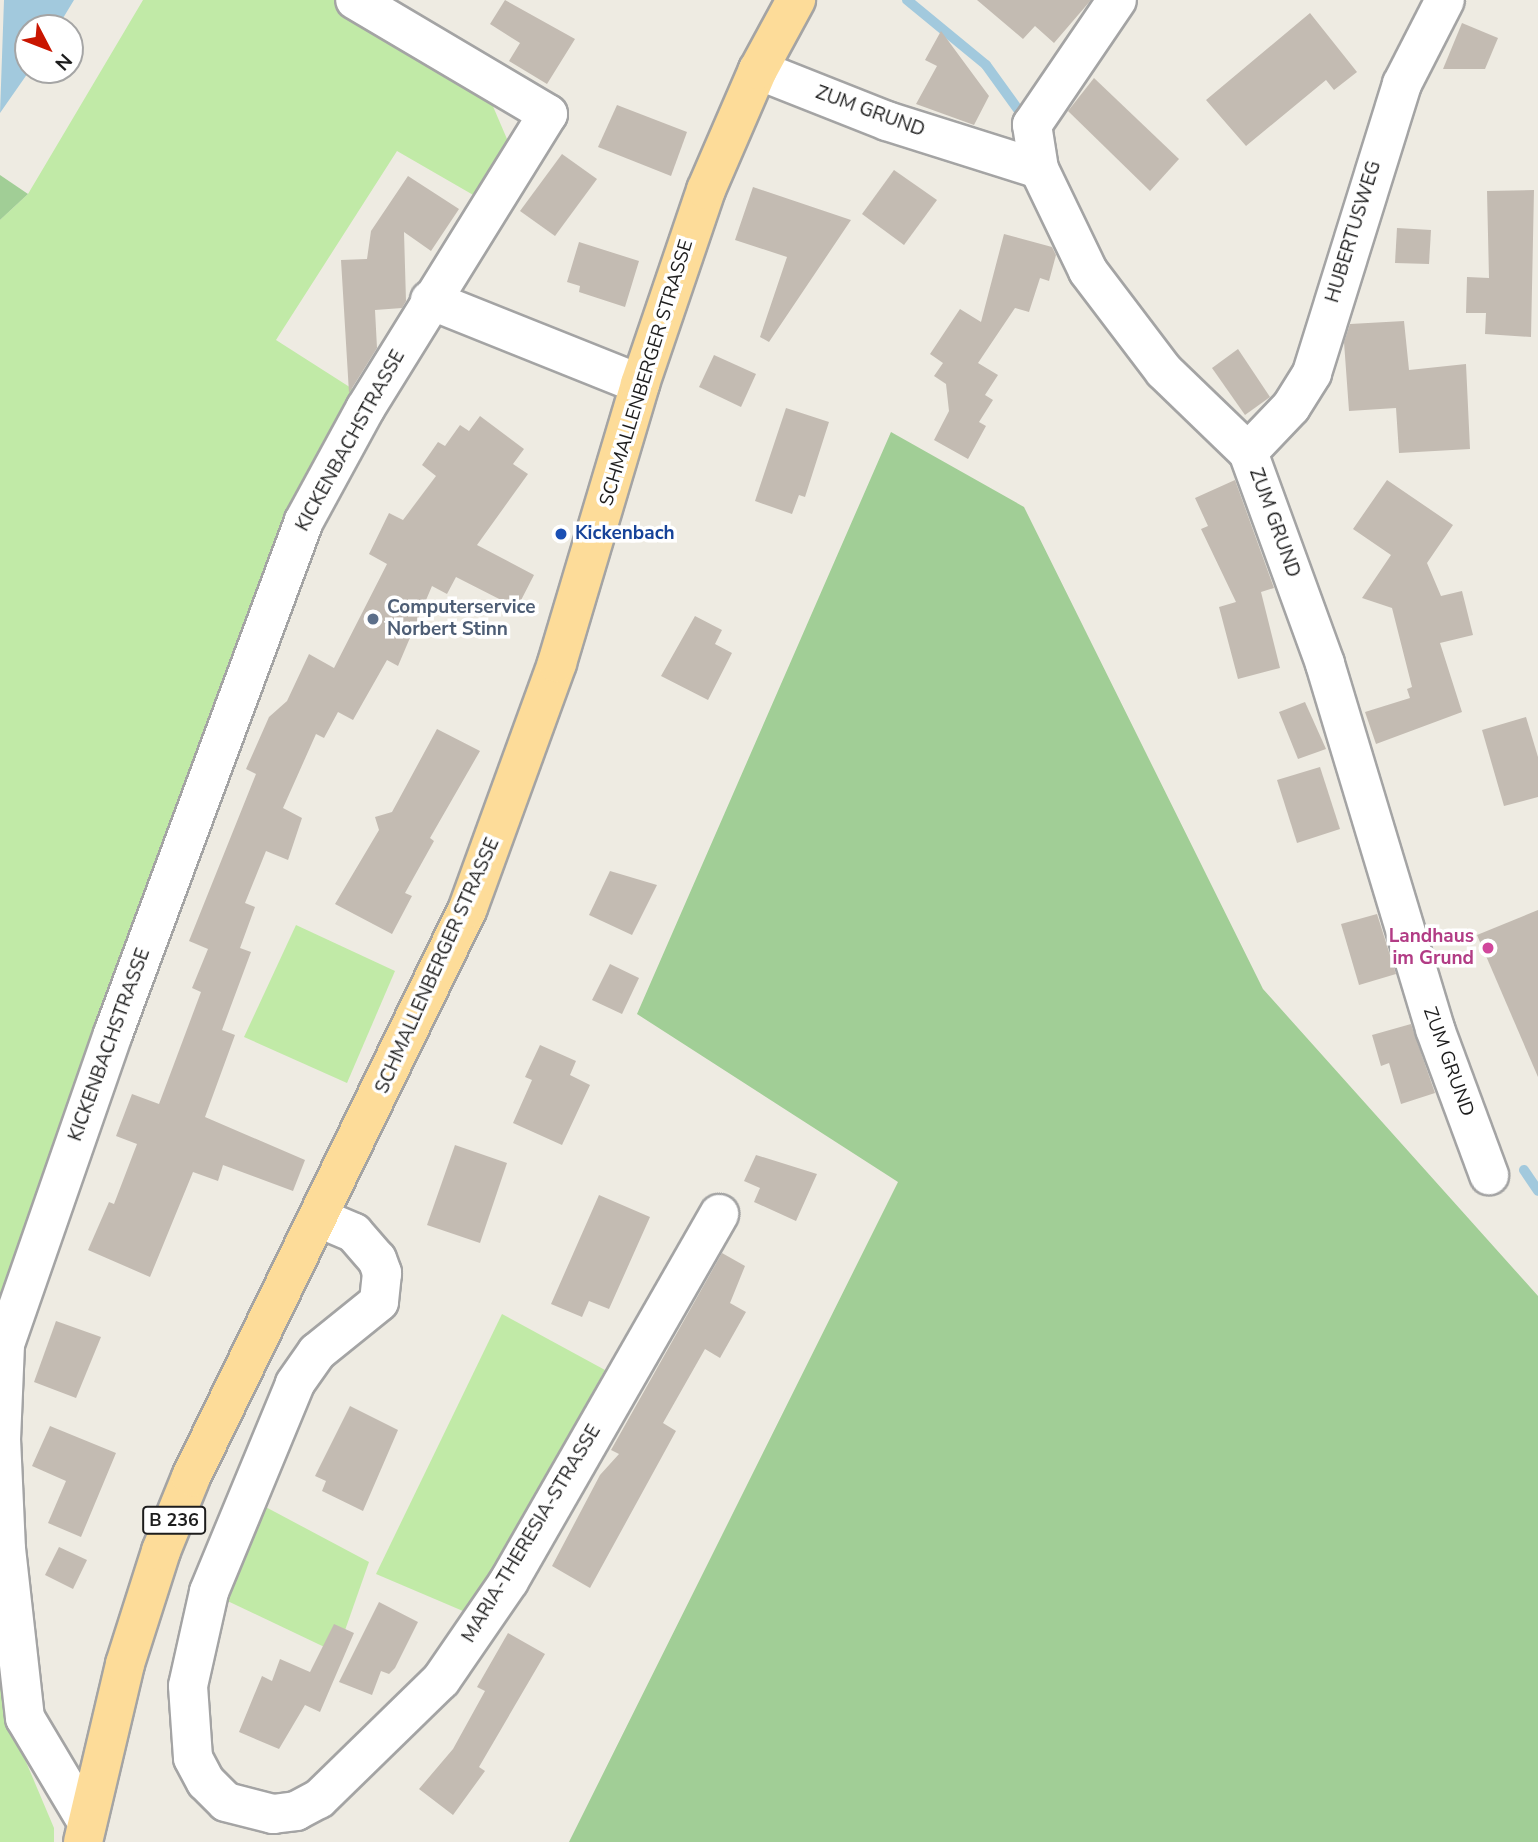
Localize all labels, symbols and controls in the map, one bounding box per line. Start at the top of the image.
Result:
north arrow [14,14,84,84]
text: N [49,48,78,76]
street label: ZUM GRUND [812,82,928,142]
street label: HUBERTUSWEG [1322,158,1386,306]
street label: SCHMALLENBERGER STRASSE [596,237,698,509]
street label: KICKENBACHSTRASSE [292,346,410,536]
street label: ZUM GRUND [1244,465,1304,581]
place label: Kickenbach [575,523,675,545]
marker: Kickenbach [553,526,569,542]
place label: Computerservice Norbert Stinn [387,597,536,641]
marker: Computerservice Norbert Stinn [365,611,381,627]
street label: SCHMALLENBERGER STRASSE [371,835,505,1097]
place label: Landhaus im Grund [1389,926,1474,970]
marker: Landhaus im Grund [1480,940,1496,956]
street label: KICKENBACHSTRASSE [64,945,156,1145]
street label: ZUM GRUND [1418,1004,1478,1120]
street label: MARIA-THERESIA-STRASSE [458,1421,606,1647]
road number: B 236 [141,1506,207,1534]

